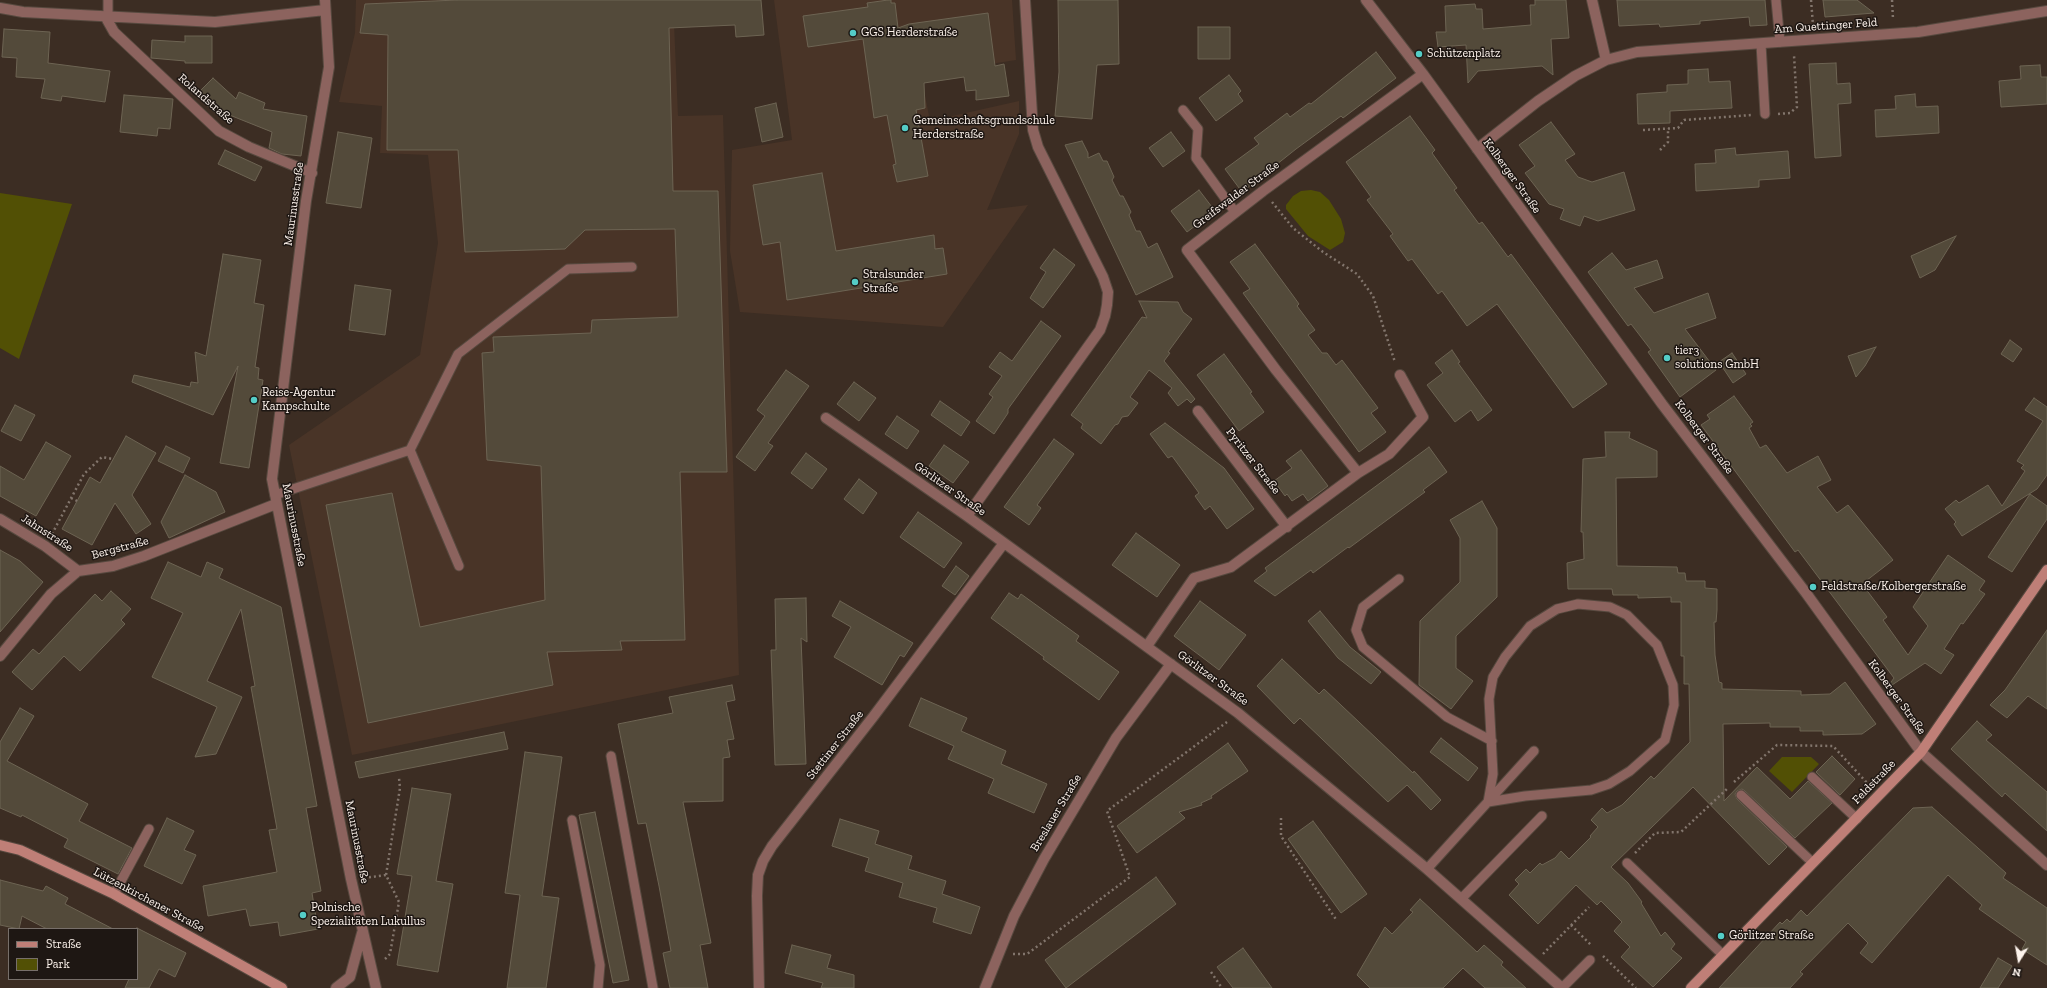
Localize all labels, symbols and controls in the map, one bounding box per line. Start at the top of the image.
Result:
street label: Am Quettinger Feld [1774,15,1878,37]
place label: GGS Herderstraße [861,26,957,40]
marker: GGS Herderstraße [848,28,858,38]
place label: Schützenplatz [1427,47,1501,61]
marker: Schützenplatz [1414,49,1424,59]
street label: Rolandstraße [175,71,237,127]
place label: Gemeinschaftsgrundschule Herderstraße [913,114,1055,142]
marker: Gemeinschaftsgrundschule Herderstraße [900,123,910,133]
street label: Kolberger Straße [1480,136,1544,216]
street label: Greifswalder Straße [1190,158,1282,232]
street label: Maurinusstraße [281,161,307,247]
place label: Stralsunder Straße [863,268,924,296]
marker: Stralsunder Straße [850,277,860,287]
place label: tier3 solutions GmbH [1675,344,1759,372]
marker: tier3 solutions GmbH [1662,353,1672,363]
place label: Reise-Agentur Kampschulte [262,386,336,414]
marker: Reise-Agentur Kampschulte [249,395,259,405]
street label: Kolberger Straße [1671,397,1737,477]
street label: Pyritzer Straße [1223,425,1283,497]
street label: Görlitzer Straße [911,459,989,519]
street label: Maurinusstraße [279,482,309,568]
street label: Jahnstraße [19,511,75,555]
street label: Bergstraße [90,533,150,563]
place label: Feldstraße/Kolbergerstraße [1821,580,1966,594]
marker: Feldstraße/Kolbergerstraße [1808,582,1818,592]
street label: Görlitzer Straße [1175,647,1251,709]
street label: Kolberger Straße [1865,657,1929,737]
street label: Stettiner Straße [803,707,867,783]
street label: Feldstraße [1849,757,1899,807]
street label: Breslauer Straße [1027,772,1085,854]
street label: Maurinusstraße [342,799,372,885]
street label: Lützenkirchener Straße [91,865,207,935]
place label: Polnische Spezialitäten Lukullus [311,901,425,929]
marker: Polnische Spezialitäten Lukullus [298,910,308,920]
legend [8,928,138,980]
place label: Görlitzer Straße [1729,929,1814,943]
marker: Görlitzer Straße [1716,931,1726,941]
text: Straße [46,937,81,951]
north arrow [1999,940,2039,980]
text: Park [46,957,70,971]
text: N [2011,965,2022,979]

